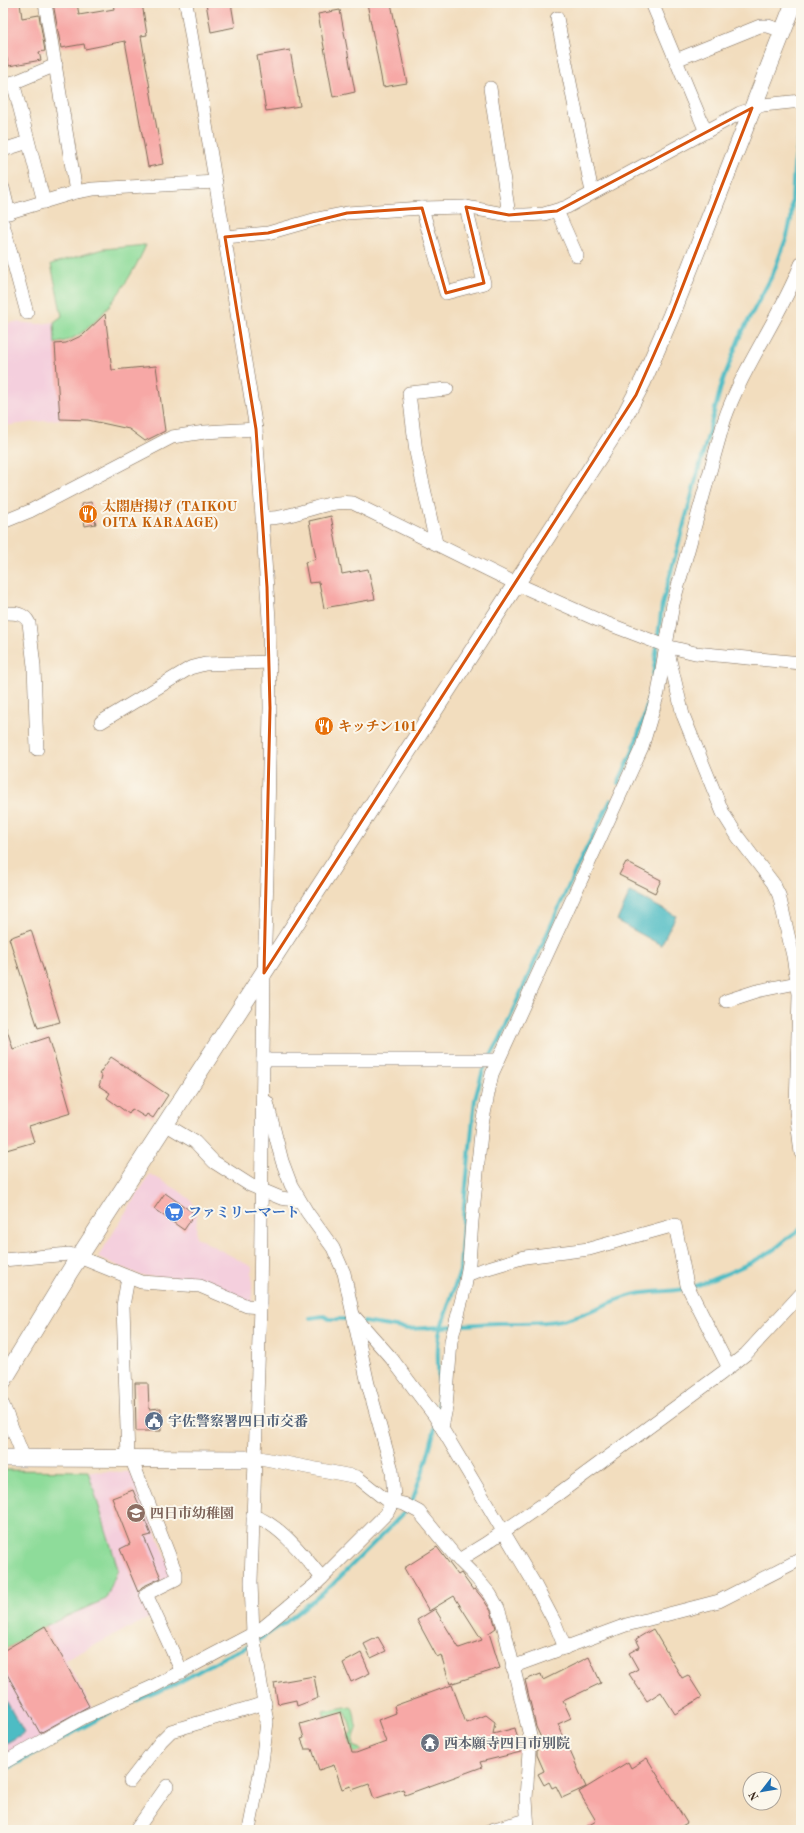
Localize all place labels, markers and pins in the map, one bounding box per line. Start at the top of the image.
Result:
place label: 太閤唐揚げ (TAIKOU OITA KARAAGE) [102,499,237,530]
restaurant icon: 太閤唐揚げ (TAIKOU OITA KARAAGE) [77,503,99,525]
restaurant icon: キッチン101 [313,715,335,737]
place label: キッチン101 [338,719,417,734]
supermarket icon: ファミリーマート [163,1201,185,1223]
place label: ファミリーマート [188,1205,300,1220]
public building icon: 宇佐警察署四日市交番 [143,1410,165,1432]
place label: 宇佐警察署四日市交番 [168,1413,308,1429]
school or university icon: 四日市幼稚園 [125,1502,147,1524]
place label: 四日市幼稚園 [150,1506,234,1521]
temple icon: 西本願寺四日市別院 [419,1732,441,1754]
place label: 西本願寺四日市別院 [444,1736,570,1751]

